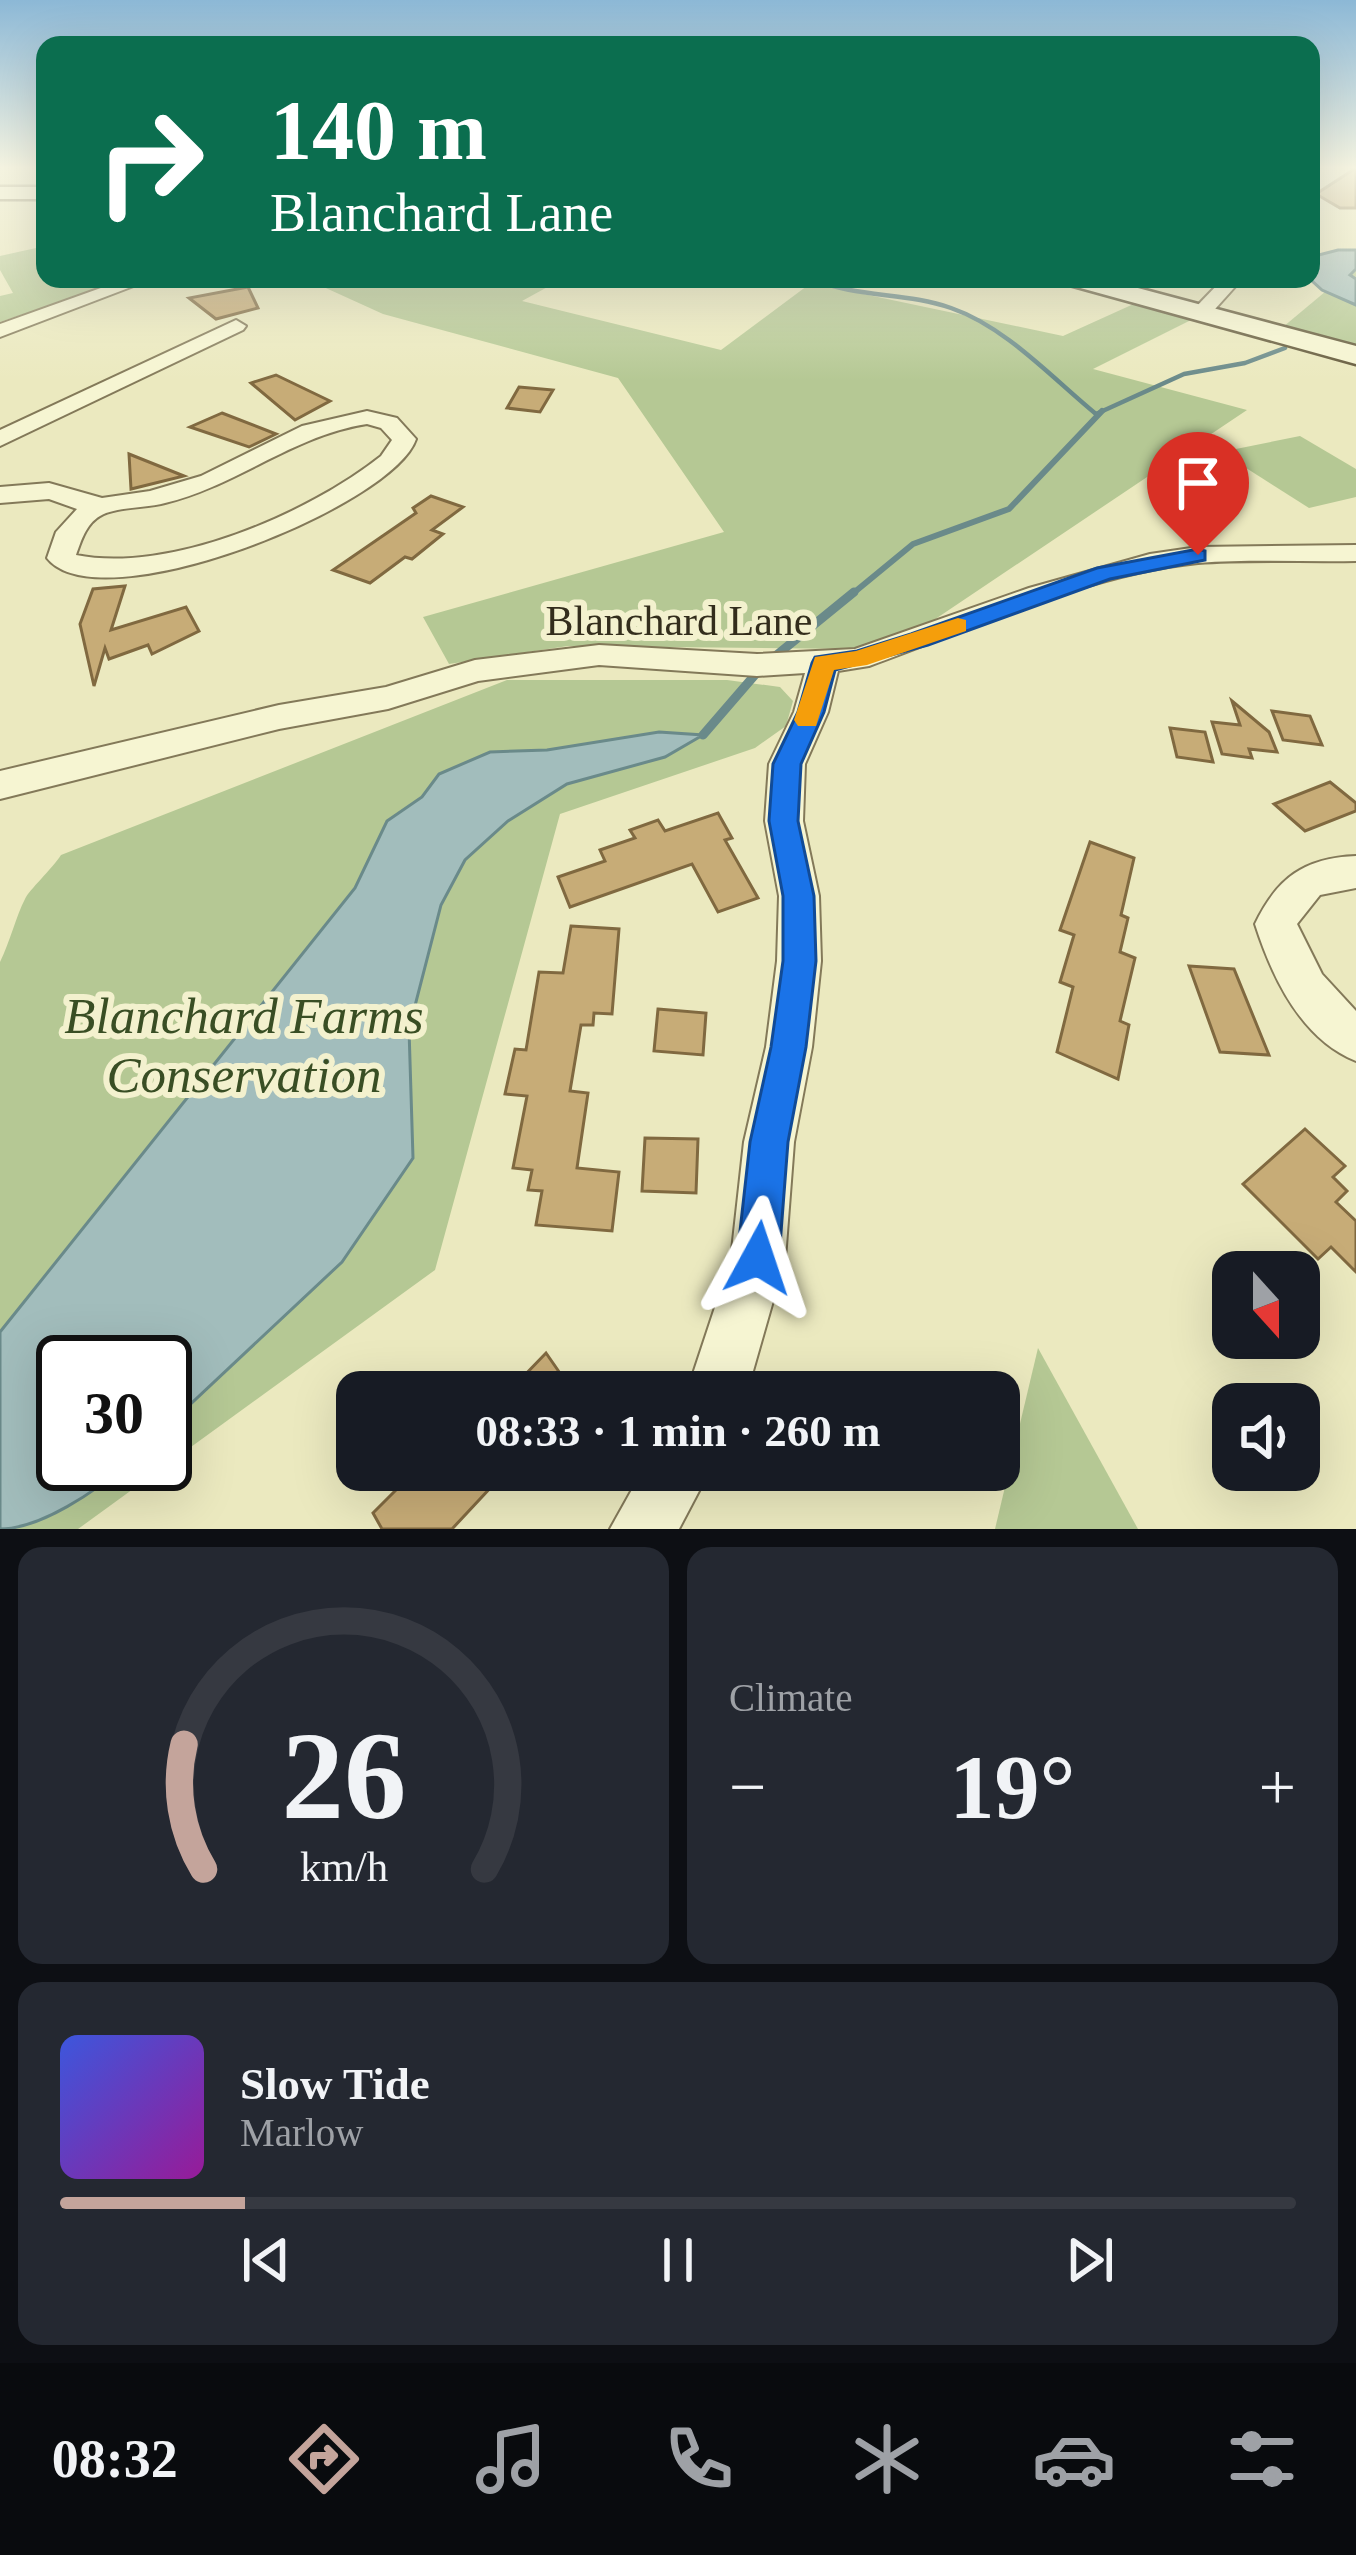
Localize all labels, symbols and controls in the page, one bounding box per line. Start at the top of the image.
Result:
icon: right [72,84,228,240]
text: 140 m [270,84,487,177]
text: Blanchard Lane [270,183,613,243]
pin [1147,432,1249,555]
icon: arrive [1165,450,1231,516]
street label: Blanchard Lane [545,598,813,644]
park label: Blanchard Farms Conservation [64,988,424,1103]
position arrow [695,1195,821,1321]
north arrow [1212,1251,1320,1359]
map controls [1212,1251,1320,1491]
speed limit sign: 30 [36,1335,192,1491]
button: sound [1212,1383,1320,1491]
text: 08:33 · 1 min · 260 m [476,1406,881,1456]
text: Climate [729,1676,852,1719]
text: 26 [281,1707,406,1845]
text: 19° [950,1738,1076,1837]
text: − [729,1750,766,1823]
text: + [1259,1750,1296,1823]
text: km/h [299,1842,388,1889]
text: Slow Tide [240,2059,430,2109]
text: Marlow [240,2111,363,2154]
icon: previous [233,2227,299,2293]
icon: pause [645,2227,711,2293]
icon: next [1057,2227,1123,2293]
icon: directions [282,2417,366,2501]
icon: music [469,2417,553,2501]
icon: phone [657,2417,741,2501]
icon: climate [845,2417,929,2501]
icon: car [1032,2417,1116,2501]
icon: filters [1220,2417,1304,2501]
text: 08:32 [52,2429,178,2489]

